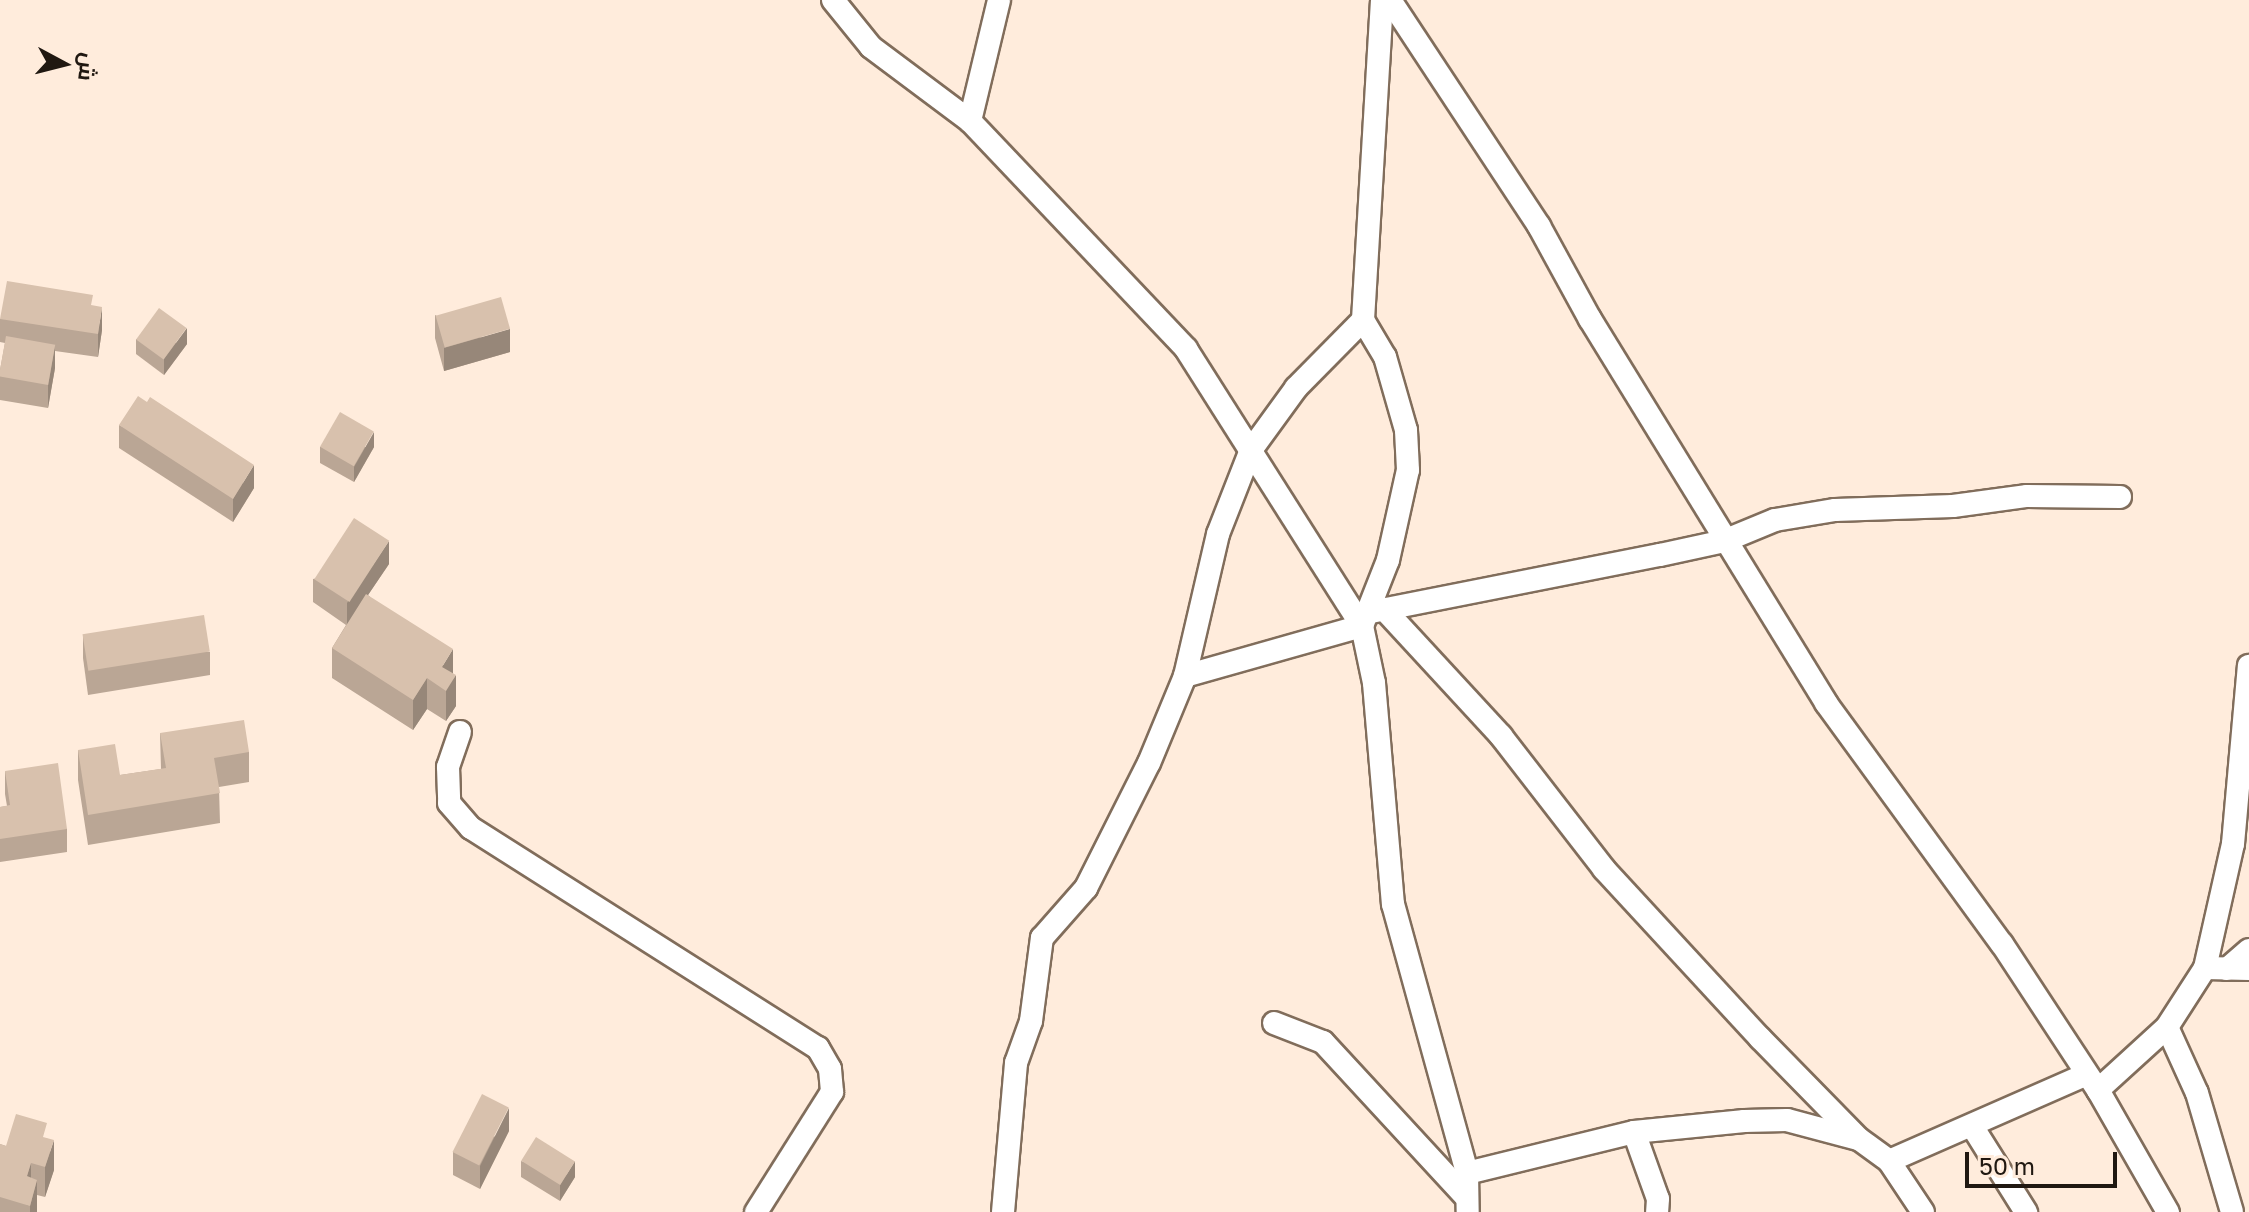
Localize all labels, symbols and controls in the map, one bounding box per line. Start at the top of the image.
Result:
north arrow [24,24,104,104]
text: ش [73,51,103,83]
scale bar [1969,1136,2121,1186]
text: 50 m [1979,1151,2035,1180]

